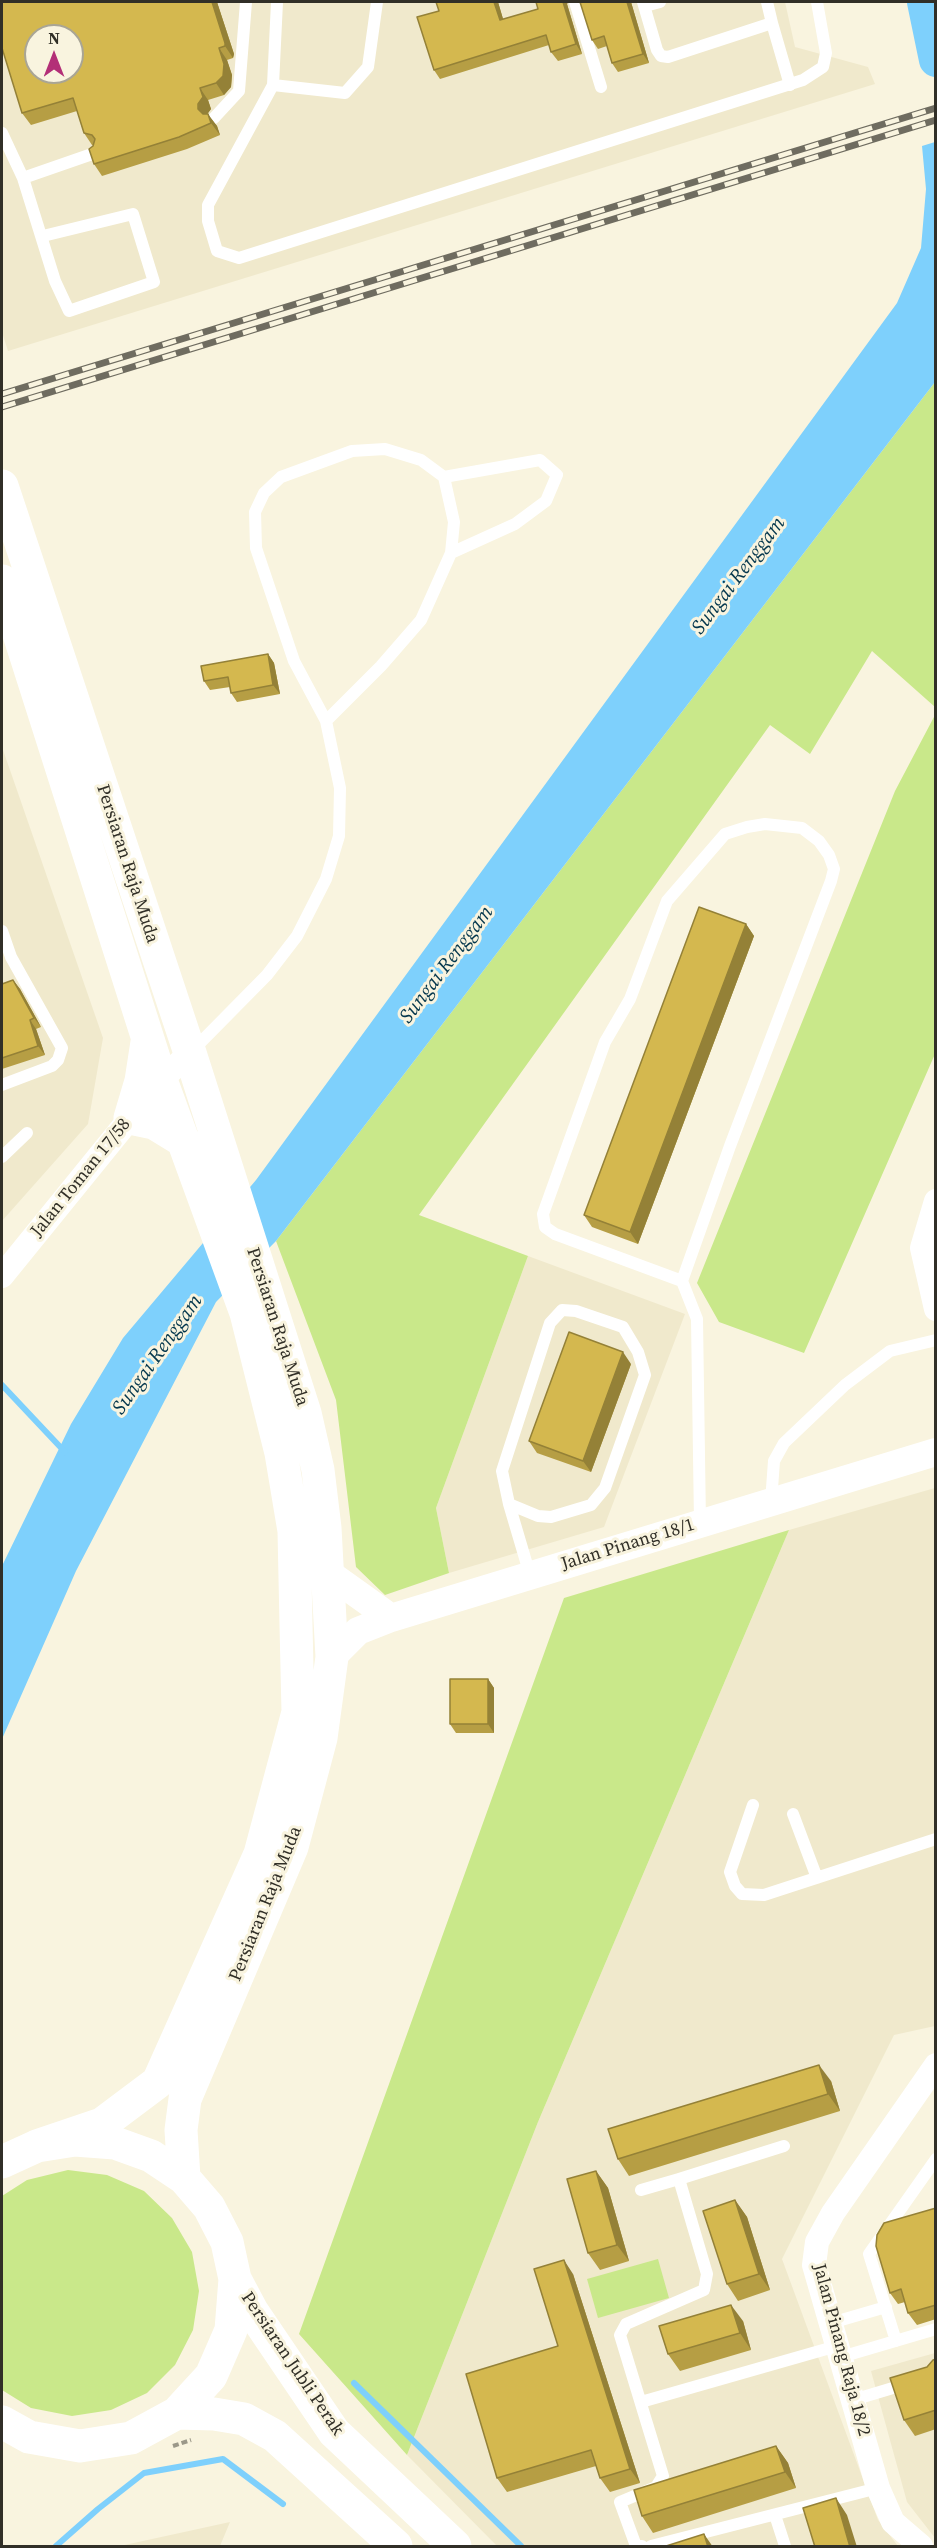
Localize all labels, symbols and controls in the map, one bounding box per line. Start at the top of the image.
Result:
north arrow [24,24,84,84]
text: N [48,27,60,49]
water label: Sungai Renggam [687,513,791,639]
street label: Persiaran Raja Muda [91,782,163,946]
water label: Sungai Renggam [395,902,499,1028]
street label: Jalan Toman 17/58 [26,1114,136,1242]
street label: Persiaran Raja Muda [241,1245,313,1409]
water label: Sungai Renggam [108,1291,208,1419]
street label: Jalan Pinang 18/1 [559,1514,697,1576]
street label: Persiaran Raja Muda [225,1823,307,1985]
street label: Jalan Pinang Raja 18/2 [808,2261,874,2439]
street label: Persiaran Jubli Perak [236,2288,348,2440]

